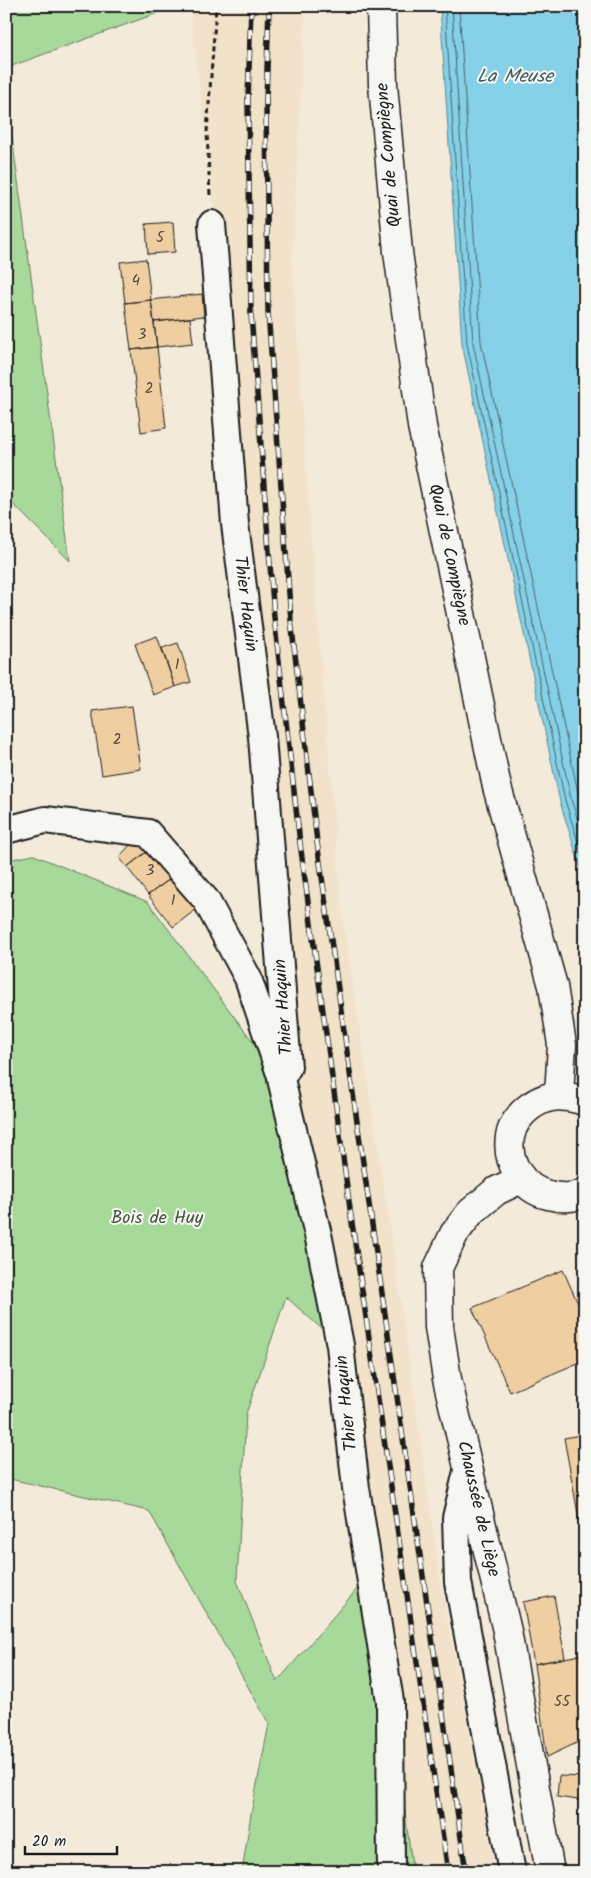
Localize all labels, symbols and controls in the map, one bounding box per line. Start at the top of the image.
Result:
water label: La Meuse [477,62,556,92]
street label: Quai de Compiègne [368,82,410,228]
house number: 5 [156,226,165,250]
house number: 4 [132,269,140,293]
house number: 3 [138,323,147,347]
house number: 2 [145,377,153,401]
street label: Quai de Compiègne [420,481,478,629]
street label: Thier Haquin [225,554,265,654]
house number: 1 [175,653,180,677]
house number: 2 [113,728,121,752]
house number: 3 [146,859,155,883]
house number: 1 [171,889,176,913]
street label: Thier Haquin [266,958,302,1056]
park label: Bois de Huy [111,1204,204,1233]
street label: Thier Haquin [328,1354,366,1452]
street label: Chaussée de Liège [448,1438,508,1580]
house number: 55 [554,1690,571,1714]
scale bar [25,1823,118,1855]
text: 20 m [32,1830,66,1854]

